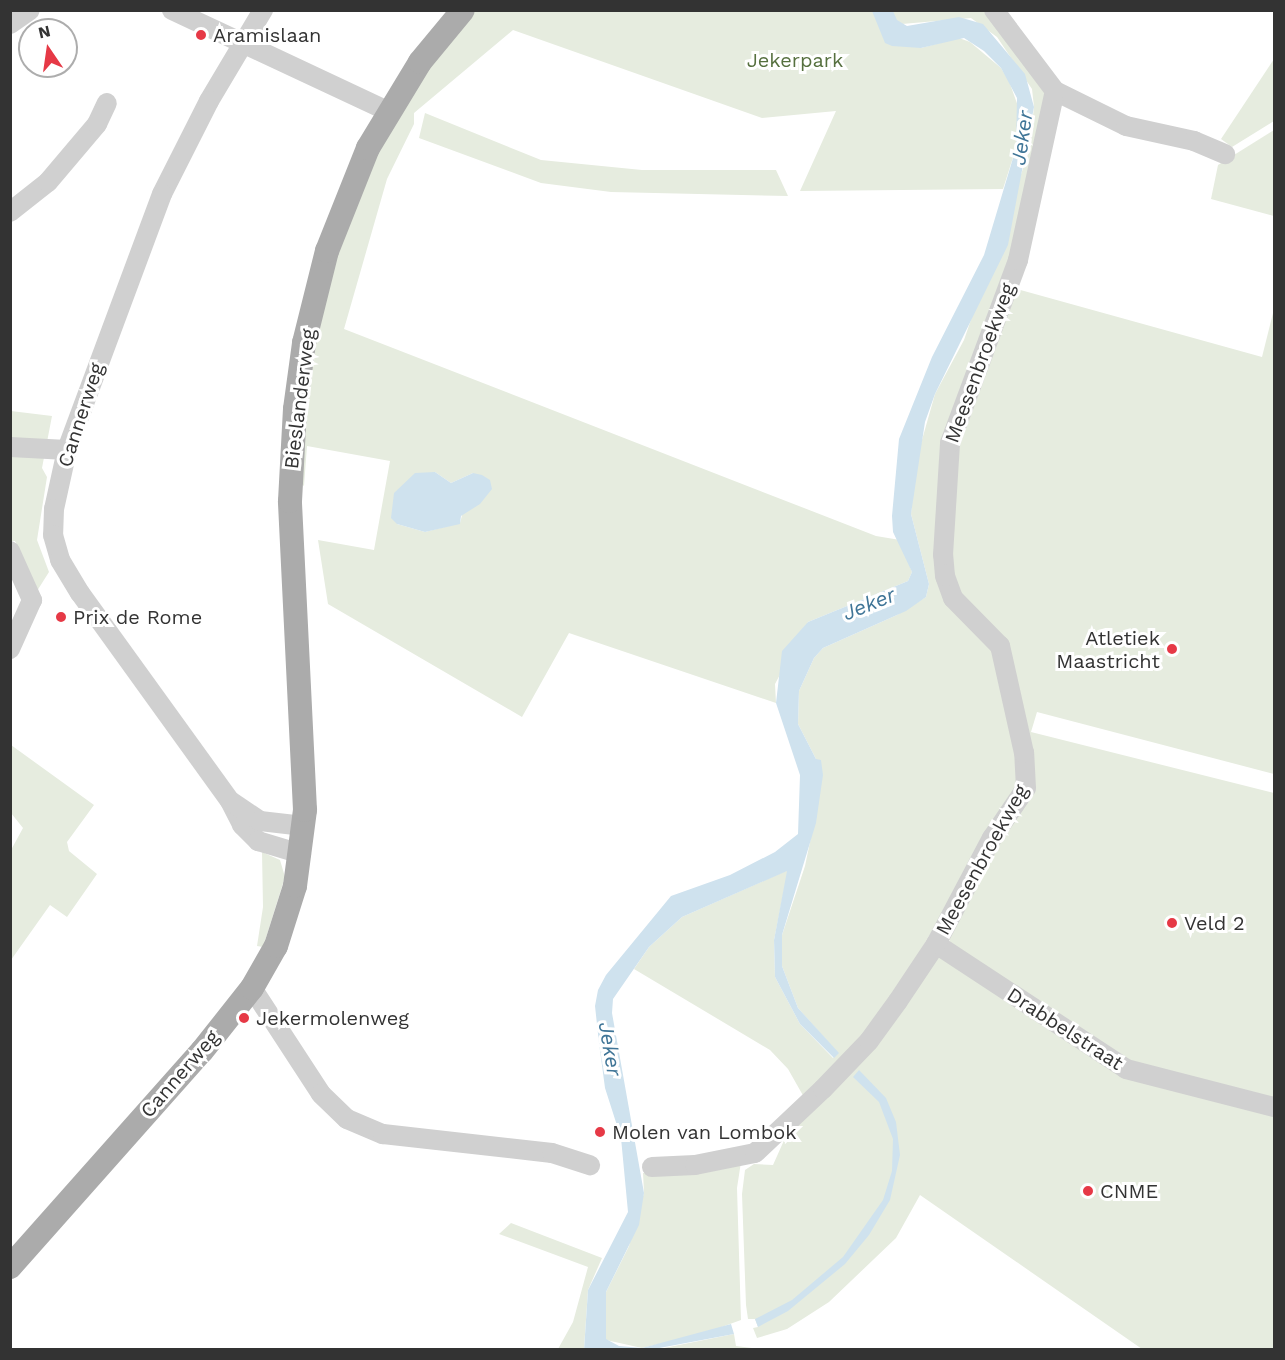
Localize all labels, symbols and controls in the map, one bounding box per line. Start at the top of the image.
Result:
north arrow [18,18,78,78]
text: N [36,21,52,43]
place label: Aramislaan [213,23,321,47]
marker: Aramislaan [194,28,208,42]
park label: Jekerpark [747,48,843,72]
water label: Jeker [1006,109,1038,167]
street label: Meesenbroekweg [940,280,1020,446]
street label: Bieslanderweg [279,328,321,470]
street label: Cannerweg [53,360,109,470]
water label: Jeker [839,582,899,626]
place label: Prix de Rome [73,605,203,629]
marker: Prix de Rome [54,610,68,624]
place label: Atletiek Maastricht [1056,626,1160,673]
marker: Atletiek Maastricht [1165,642,1179,656]
street label: Meesenbroekweg [931,781,1033,939]
place label: Veld 2 [1184,911,1245,935]
marker: Veld 2 [1165,916,1179,930]
street label: Drabbelstraat [1002,983,1128,1075]
place label: Jekermolenweg [256,1006,409,1030]
marker: Jekermolenweg [237,1011,251,1025]
water label: Jeker [593,1020,627,1078]
street label: Cannerweg [135,1025,225,1123]
place label: Molen van Lombok [612,1120,797,1144]
marker: Molen van Lombok [593,1125,607,1139]
place label: CNME [1100,1179,1158,1203]
marker: CNME [1081,1184,1095,1198]

